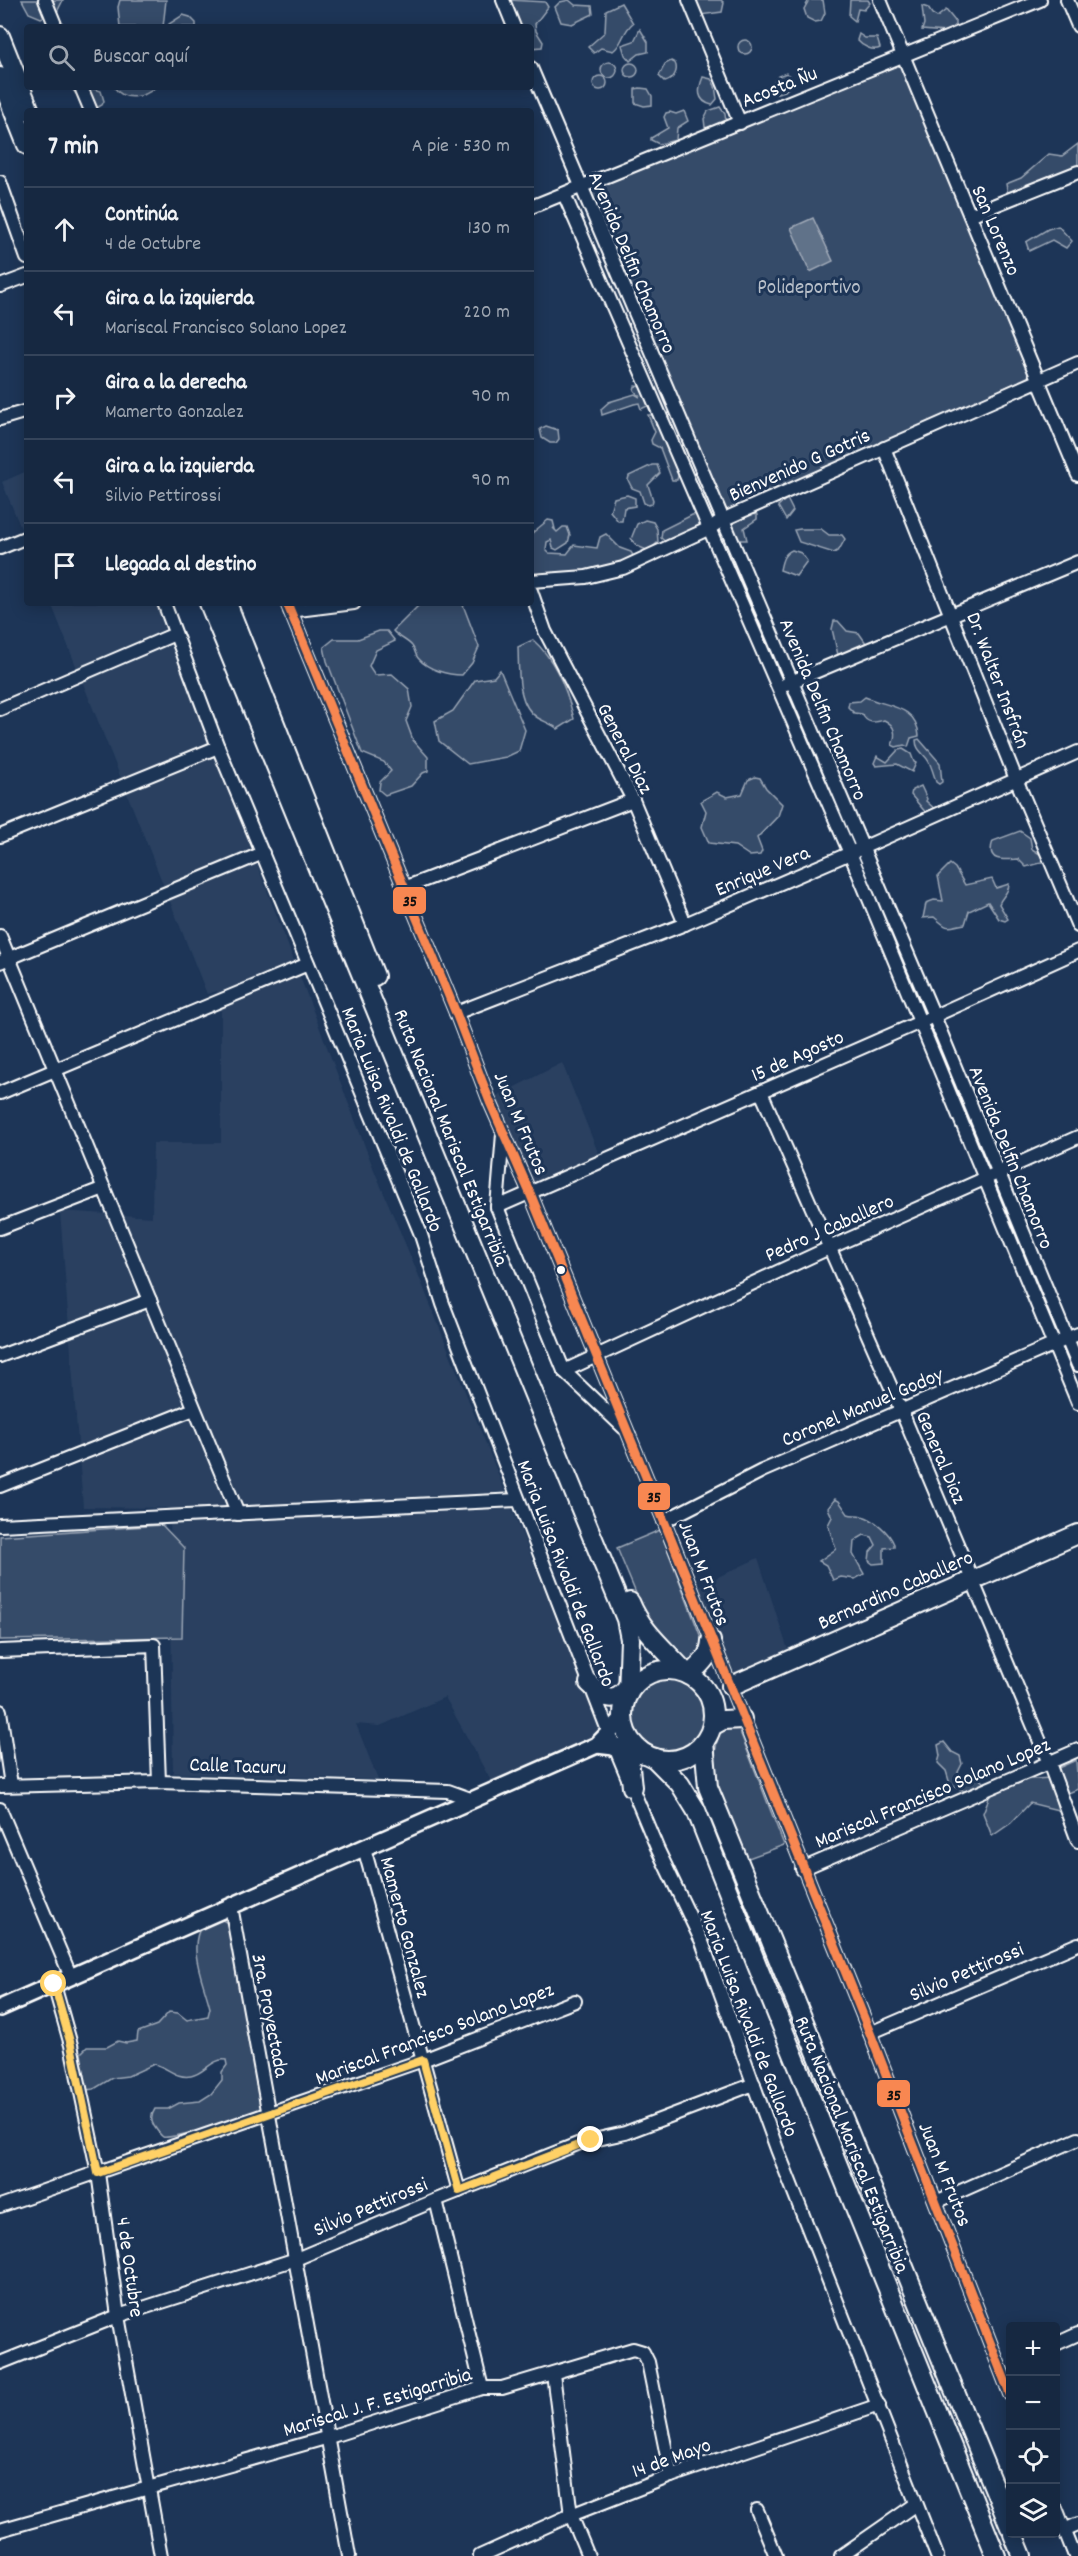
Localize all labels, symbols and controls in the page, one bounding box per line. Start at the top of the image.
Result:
search box [24,24,534,90]
icon: search [45,41,78,74]
text: Buscar aquí [93,42,188,73]
street label: Acosta Ñu [738,60,823,118]
text: 7 min [48,129,99,166]
text: A pie · 530 m [412,133,510,161]
street label: Avenida Delfin Chamorro [578,167,682,359]
street label: San Lorenzo [962,181,1027,281]
text: Continúa [105,200,178,231]
icon: ahead [48,213,81,246]
text: 130 m [468,215,510,243]
text: 4 de Octubre [105,231,201,259]
park label: Polideportivo [757,274,861,304]
text: Gira a la izquierda [105,284,254,315]
icon: left [48,297,81,330]
text: 220 m [463,299,510,327]
text: Mariscal Francisco Solano Lopez [105,315,346,343]
text: Gira a la derecha [105,368,247,399]
icon: right [48,381,81,414]
text: 90 m [472,383,510,411]
text: Mamerto Gonzalez [105,399,243,427]
street label: Bienvenido G Gotris [725,422,876,511]
text: Gira a la izquierda [105,452,254,483]
icon: left [48,465,81,498]
text: 90 m [472,467,510,495]
text: Silvio Pettirossi [105,483,221,511]
icon: arrive [48,549,81,582]
text: Llegada al destino [105,550,257,581]
street label: Dr. Walter Insfrán [956,609,1036,754]
street label: Avenida Delfin Chamorro [769,614,873,806]
street label: General Diaz [588,699,659,800]
street label: Enrique Vera [711,839,816,906]
line badge: 35 [392,886,427,915]
text: 35 [403,891,417,914]
street label: Maria Luisa Rivaldi de Gallardo [331,1003,449,1237]
street label: Ruta Nacional Mariscal Estigarribia [384,1005,515,1272]
street label: 15 de Agosto [747,1024,850,1092]
street label: Avenida Delfin Chamorro [959,1062,1060,1254]
street label: Juan M Frutos [484,1068,555,1181]
street label: Pedro J Caballero [761,1188,900,1272]
unlabelled marker [555,1264,567,1276]
street label: Coronel Manuel Godoy [778,1361,949,1456]
street label: General Diaz [906,1407,972,1509]
street label: Maria Luisa Rivaldi de Gallardo [507,1456,621,1692]
line badge: 35 [637,1482,671,1511]
text: 35 [647,1487,661,1510]
street label: Juan M Frutos [668,1517,736,1631]
street label: Bernardino Caballero [814,1544,979,1639]
street label: Mariscal Francisco Solano Lopez [811,1731,1056,1858]
street label: Calle Tacuru [189,1751,287,1785]
street label: Mamerto Gonzalez [370,1854,436,2002]
street label: Maria Luisa Rivaldi de Gallardo [690,1906,804,2142]
street label: Silvio Pettirossi [905,1936,1029,2011]
street label: 3ra. Proyectada [241,1951,295,2081]
route start [40,1970,66,1996]
street label: Mariscal Francisco Solano Lopez [311,1976,559,2095]
street label: Ruta Nacional Mariscal Estigarribia [785,2012,916,2279]
line badge: 35 [876,2079,911,2108]
text: 35 [887,2085,901,2108]
street label: Juan M Frutos [909,2118,978,2232]
route end [577,2126,603,2152]
street label: Silvio Pettirossi [309,2171,433,2246]
street label: 4 de Octubre [106,2215,150,2319]
map controls [1006,2322,1060,2538]
button: + [1006,2322,1060,2376]
street label: Mariscal J. F. Estigarribia [280,2361,477,2447]
button: − [1006,2376,1060,2430]
button: locate [1006,2430,1060,2484]
street label: 14 de Mayo [628,2432,716,2488]
button: layers [1006,2484,1060,2538]

